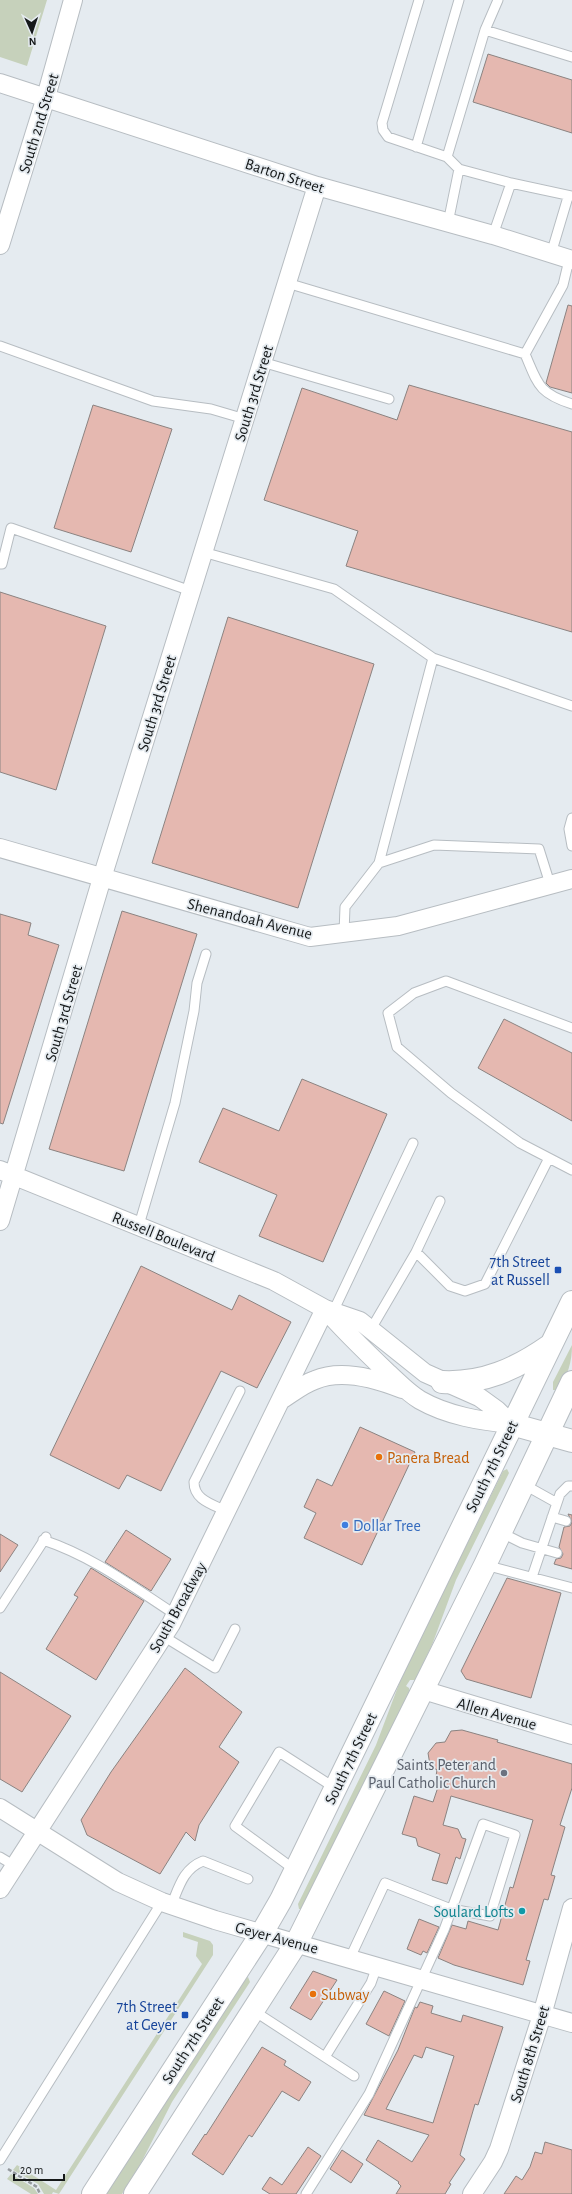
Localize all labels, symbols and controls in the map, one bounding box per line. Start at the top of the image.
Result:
north arrow [12,12,52,52]
text: N [28,36,37,47]
street label: South 2nd Street [16,71,62,175]
street label: Barton Street [243,156,326,196]
street label: South 3rd Street [232,343,276,443]
street label: South 3rd Street [135,653,179,753]
street label: Shenandoah Avenue [186,896,314,942]
street label: South 3rd Street [43,963,85,1063]
street label: Russell Boulevard [110,1209,217,1265]
place label: 7th Street at Russell [490,1254,550,1288]
marker: 7th Street at Russell [553,1265,563,1275]
street label: South 7th Street [463,1418,521,1515]
place label: Panera Bread [387,1450,469,1466]
marker: Panera Bread [374,1452,384,1462]
place label: Dollar Tree [353,1518,421,1534]
marker: Dollar Tree [340,1520,350,1530]
street label: South Broadway [146,1559,210,1656]
street label: Allen Avenue [455,1695,538,1733]
street label: South 7th Street [322,1710,380,1807]
place label: Saints Peter and Paul Catholic Church [368,1757,496,1791]
marker: Saints Peter and Paul Catholic Church [499,1768,509,1778]
place label: Soulard Lofts [434,1904,514,1920]
marker: Soulard Lofts [517,1906,527,1916]
street label: Geyer Avenue [233,1919,320,1958]
place label: Subway [321,1987,369,2004]
marker: Subway [308,1989,318,1999]
street label: South 7th Street [159,1994,227,2087]
place label: 7th Street at Geyer [117,1999,178,2034]
street label: South 8th Street [508,2004,552,2105]
marker: 7th Street at Geyer [180,2010,190,2020]
scale bar [14,2156,64,2182]
text: 20 m [20,2164,43,2176]

